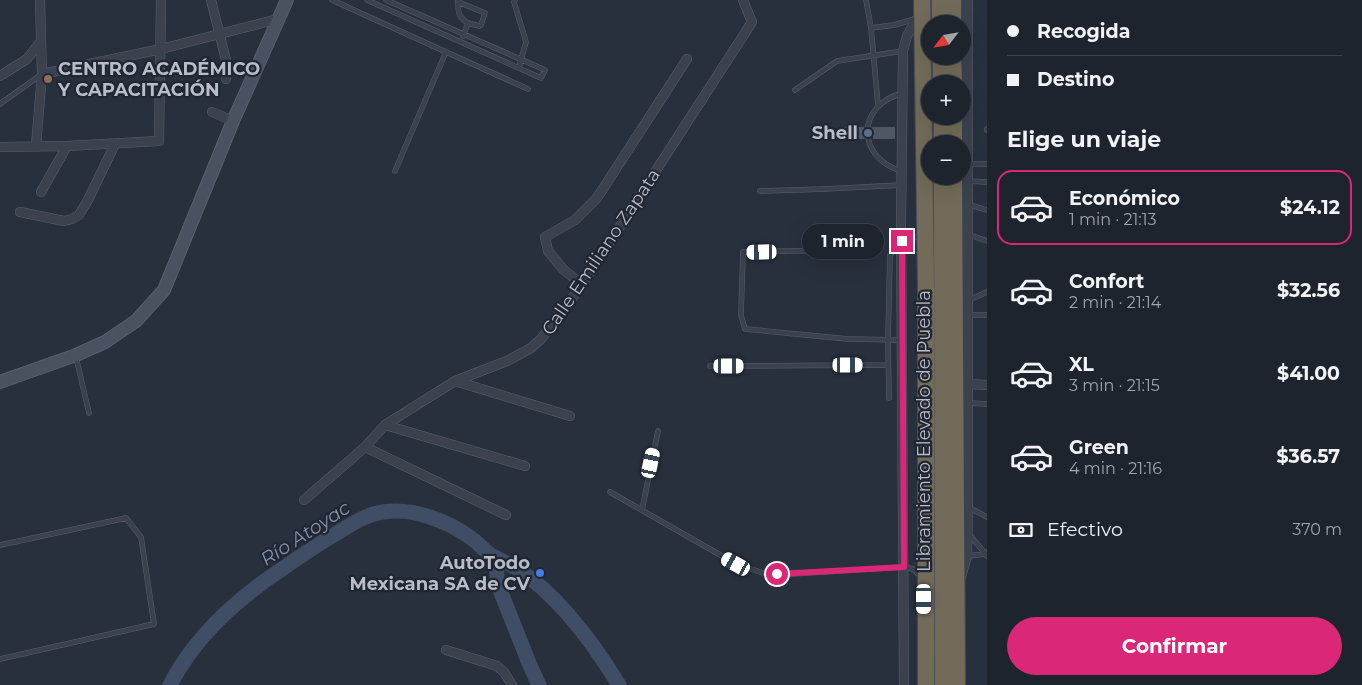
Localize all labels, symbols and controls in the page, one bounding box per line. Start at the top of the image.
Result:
north arrow [921,15,971,65]
map controls [921,15,971,185]
text: Recogida [1037,20,1130,43]
place label: CENTRO ACADÉMICO Y CAPACITACIÓN [57,58,260,101]
text: Destino [1037,68,1114,91]
marker: CENTRO ACADÉMICO Y CAPACITACIÓN [42,73,54,85]
button: + [921,75,971,125]
place label: Shell [812,122,858,144]
text: Elige un viaje [1007,126,1161,153]
marker: Shell [862,127,874,139]
button: − [921,135,971,185]
street label: Calle Emiliano Zapata [537,165,665,339]
icon: car [1009,185,1054,230]
text: Económico [1069,187,1180,210]
text: $24.12 [1280,196,1340,219]
text: 1 min · 21:13 [1069,210,1157,229]
callout: 1 min [802,224,884,258]
route end [891,230,913,252]
text: 1 min [821,232,865,251]
car [746,244,777,260]
icon: car [1009,268,1054,313]
text: Confort [1069,270,1144,293]
text: $32.56 [1277,279,1340,302]
street label: Libramiento Elevado de Puebla [913,290,935,572]
text: 2 min · 21:14 [1069,293,1161,312]
icon: car [1009,351,1054,396]
text: XL [1069,353,1094,376]
car [833,358,863,373]
car [714,359,744,374]
text: $41.00 [1277,362,1340,385]
text: 3 min · 21:15 [1069,376,1160,395]
icon: car [1009,434,1054,479]
text: Green [1069,436,1129,459]
text: $36.57 [1277,445,1340,468]
car [640,447,661,479]
text: 4 min · 21:16 [1069,459,1162,478]
water label: Río Atoyac [256,496,355,571]
icon: cash [1007,516,1035,544]
text: Efectivo [1047,518,1123,541]
text: 370 m [1292,520,1342,539]
car [719,550,752,578]
place label: AutoTodo Mexicana SA de CV [350,552,531,595]
route start [766,563,788,585]
marker: AutoTodo Mexicana SA de CV [534,567,546,579]
car [916,584,931,614]
button: Confirmar [1007,617,1342,675]

